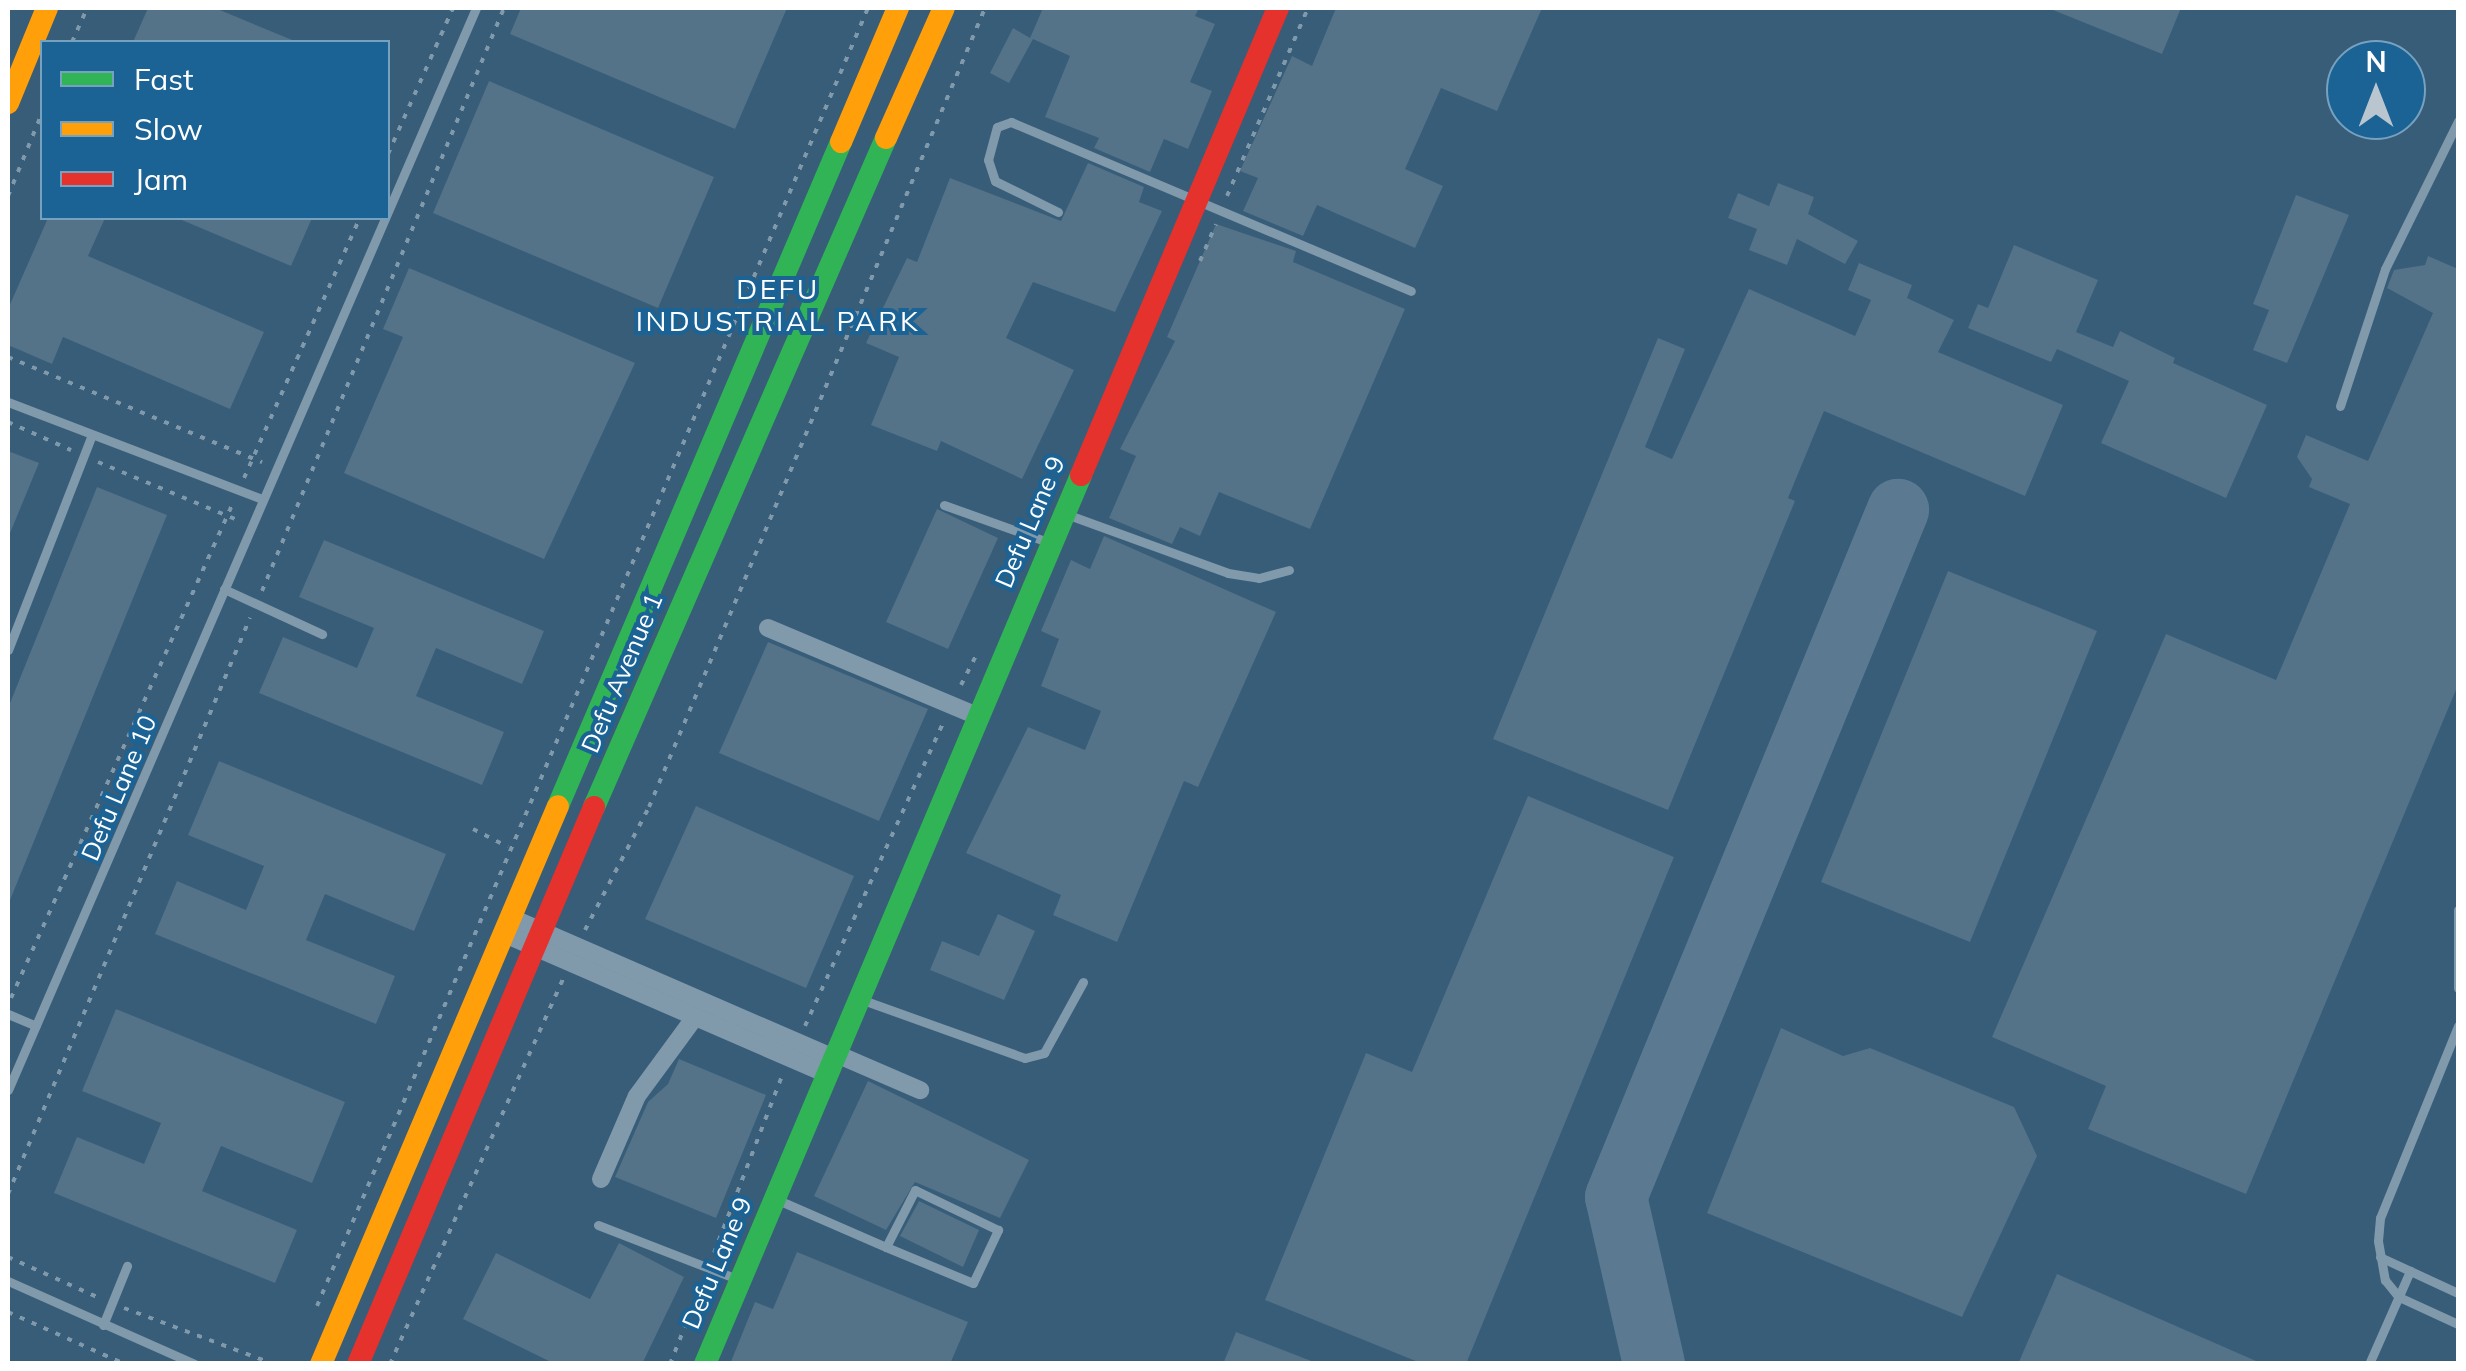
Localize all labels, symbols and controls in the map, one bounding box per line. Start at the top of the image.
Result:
legend [40,40,390,220]
north arrow [2326,40,2426,140]
text: N [2365,44,2387,79]
text: Fast [134,60,194,98]
text: Slow [134,110,203,148]
text: Jam [134,160,188,198]
district label: DEFU INDUSTRIAL PARK [636,272,920,338]
street label: Defu Lane 9 [989,452,1071,592]
street label: Defu Avenue 1 [575,589,669,757]
street label: Defu Lane 10 [75,711,163,865]
street label: Defu Lane 9 [676,1193,758,1333]

